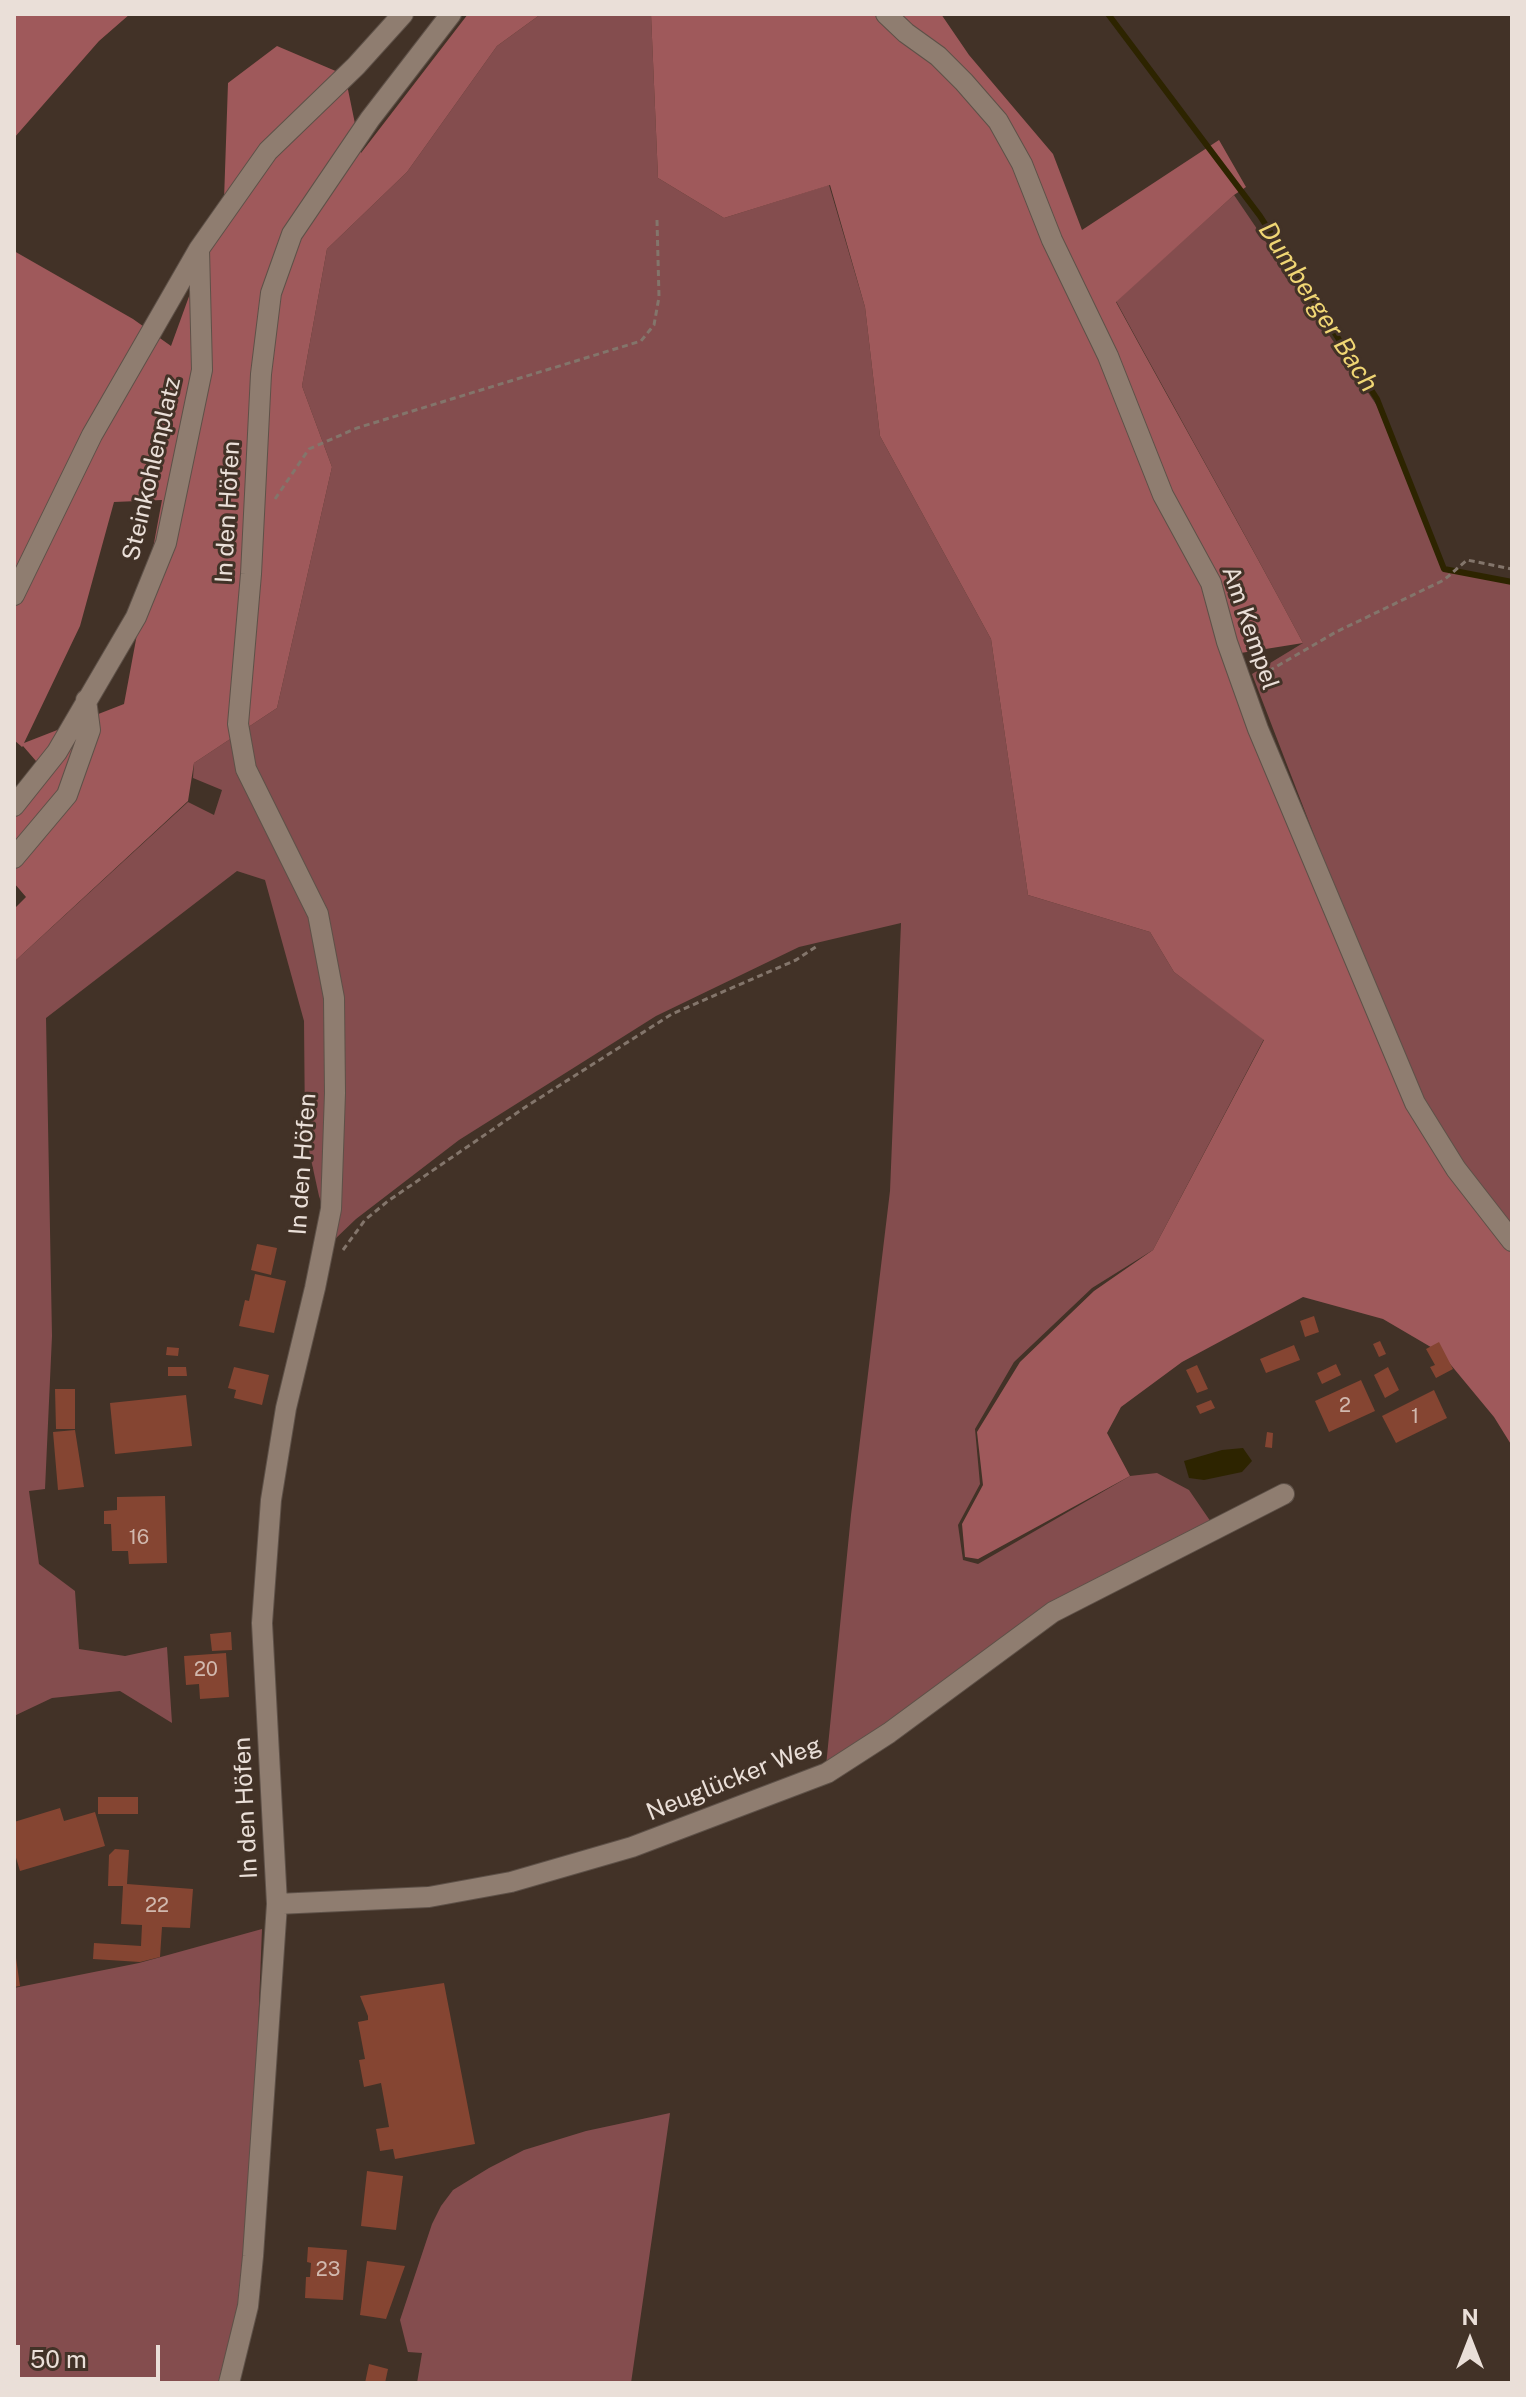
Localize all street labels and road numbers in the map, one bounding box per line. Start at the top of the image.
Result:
street label: Steinkohlenplatz [117,374,187,564]
street label: In den Höfen [210,440,246,584]
street label: Am Kempel [1215,562,1285,694]
street label: In den Höfen [284,1092,322,1236]
street label: Neuglücker Weg [642,1731,826,1827]
street label: In den Höfen [228,1736,264,1880]

